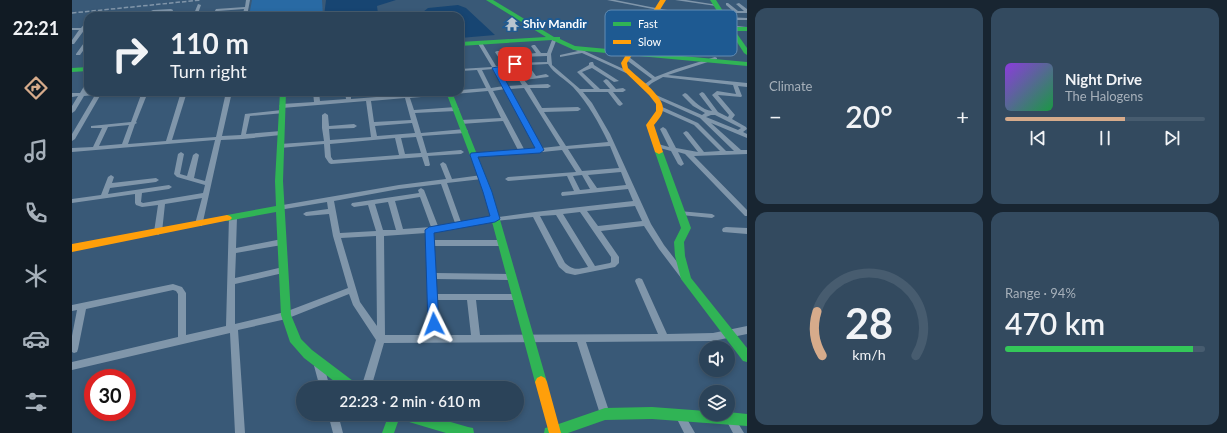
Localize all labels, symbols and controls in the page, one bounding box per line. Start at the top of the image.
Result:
legend [605,10,737,56]
temple icon: Shiv Mandir [504,16,520,32]
place label: Shiv Mandir [523,16,587,31]
text: 22:21 [13,17,59,39]
text: Fast [638,17,658,30]
text: 110 m [170,26,249,60]
icon: right [104,28,156,80]
text: Slow [638,35,662,48]
pin [498,47,532,81]
icon: arrive [504,53,526,75]
text: Turn right [170,60,247,82]
text: Night Drive [1065,70,1142,88]
icon: directions [22,74,50,102]
text: Climate [769,78,812,94]
text: The Halogens [1065,88,1143,104]
text: 20° [845,98,893,134]
text: − [769,103,782,130]
text: + [956,103,969,130]
icon: previous [1027,127,1049,149]
icon: pause [1094,127,1116,149]
icon: next [1161,127,1183,149]
icon: music [22,137,50,165]
icon: phone [22,199,50,227]
icon: climate [22,262,50,290]
text: Range · 94% [1005,285,1076,301]
text: 28 [845,298,893,348]
position arrow [413,303,455,345]
text: 470 km [1005,305,1105,341]
icon: car [22,325,50,353]
map controls [699,341,735,421]
button: sound [699,341,735,377]
text: km/h [852,346,886,363]
speed limit sign: 30 [84,369,136,421]
button: layers [699,385,735,421]
icon: filters [22,388,50,416]
text: 22:23 · 2 min · 610 m [340,392,480,410]

